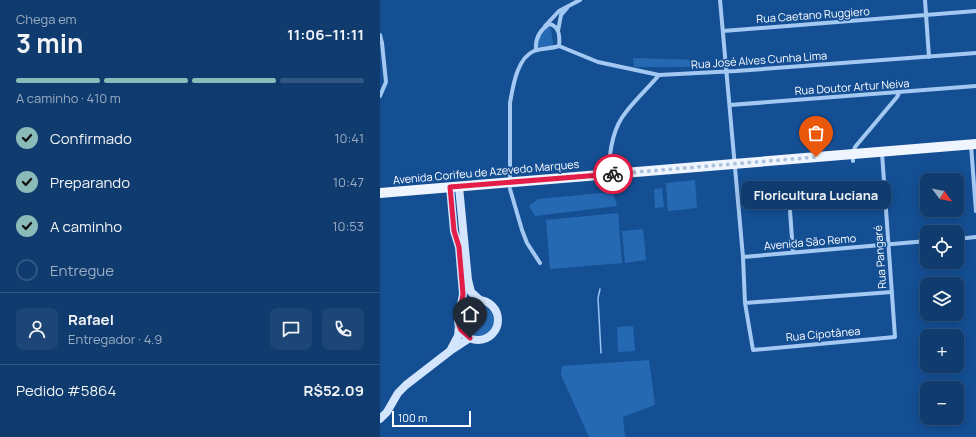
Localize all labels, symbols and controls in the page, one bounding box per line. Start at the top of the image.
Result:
street label: Rua Caetano Ruggiero [756,3,871,26]
text: Chega em [16,10,77,28]
text: 11:06–11:11 [287,24,364,45]
text: 3 min [16,25,83,61]
street label: Rua José Alves Cunha Lima [690,47,828,72]
street label: Rua Doutor Artur Neiva [794,75,910,98]
text: A caminho · 410 m [16,89,121,107]
pin [799,116,833,157]
icon: bag [805,122,827,144]
icon: check [16,127,38,149]
text: Confirmado [50,128,132,149]
text: 10:41 [334,129,364,147]
courier [593,154,633,194]
street label: Avenida Corifeu de Azevedo Marques [392,156,580,187]
icon: bike [602,163,624,185]
icon: check [16,171,38,193]
text: Preparando [50,172,130,193]
text: 10:47 [333,173,364,191]
north arrow [920,173,964,217]
map controls [920,173,964,425]
callout: Floricultura Luciana [741,181,891,209]
text: Floricultura Luciana [754,186,878,204]
icon: check [16,215,38,237]
text: A caminho [50,216,122,237]
text: 10:53 [332,217,364,235]
street label: Rua Pangaré [870,224,889,289]
button: locate [920,225,964,269]
street label: Avenida São Remo [763,230,857,253]
text: Entregue [50,260,114,281]
button: layers [920,277,964,321]
pin [453,297,487,338]
icon: home [459,303,481,325]
button: person [16,308,58,350]
button: chat [270,308,312,350]
button: phone [322,308,364,350]
text: Rafael [68,309,114,330]
street label: Rua Cipotânea [785,323,861,344]
button: + [920,329,964,373]
text: Entregador · 4.9 [68,330,162,348]
text: Pedido #5864 [16,380,116,401]
text: R$52.09 [304,380,364,401]
button: − [920,381,964,425]
scale bar [392,409,471,428]
text: 100 m [398,410,427,425]

